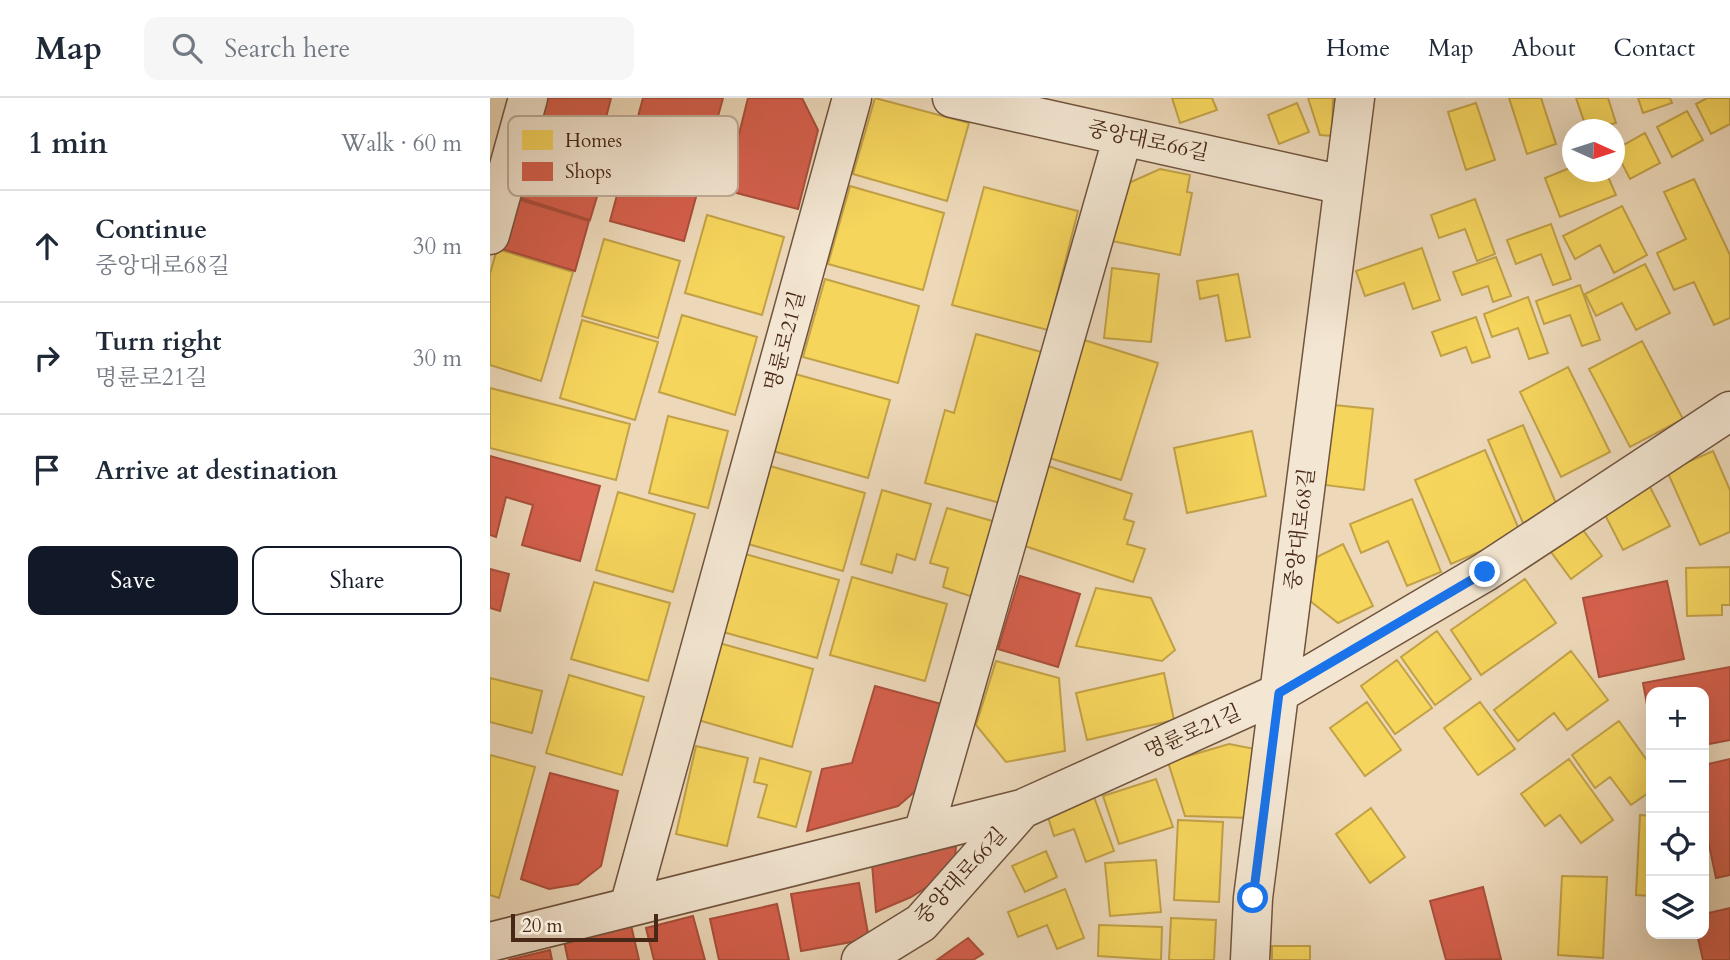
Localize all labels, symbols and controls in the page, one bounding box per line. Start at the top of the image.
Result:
search box [144,17,634,80]
text: Map [35,26,102,71]
icon: search [168,29,206,67]
text: Search here [224,31,350,66]
text: Home [1326,32,1390,65]
text: Map [1428,32,1474,65]
text: About [1512,32,1576,65]
text: Contact [1614,32,1695,65]
street label: 중앙대로66길 [1085,114,1211,168]
legend [508,116,738,196]
north arrow [1562,119,1625,182]
text: 1 min [28,123,108,164]
text: Walk · 60 m [341,128,462,159]
text: Homes [565,128,622,154]
text: Shops [565,159,612,185]
text: Continue [95,212,207,247]
icon: ahead [28,227,66,265]
text: 30 m [413,231,462,262]
text: 중앙대로68길 [95,250,230,281]
street label: 명륜로21길 [758,288,812,394]
text: Turn right [95,324,222,359]
icon: right [28,339,66,377]
text: 30 m [413,343,462,374]
text: 명륜로21길 [95,362,207,393]
icon: arrive [28,451,66,489]
text: Arrive at destination [95,453,338,488]
street label: 중앙대로68길 [1278,466,1322,592]
button: Save [28,546,238,615]
button: Share [252,546,462,615]
route end [1469,556,1500,587]
map controls [1646,687,1709,939]
button: + [1646,687,1709,750]
street label: 명륜로21길 [1140,698,1246,766]
button: − [1646,750,1709,813]
button: locate [1646,813,1709,876]
street label: 중앙대로66길 [908,821,1014,931]
button: layers [1646,876,1709,939]
route start [1237,882,1268,913]
scale bar [511,911,658,943]
text: 20 m [522,913,563,939]

